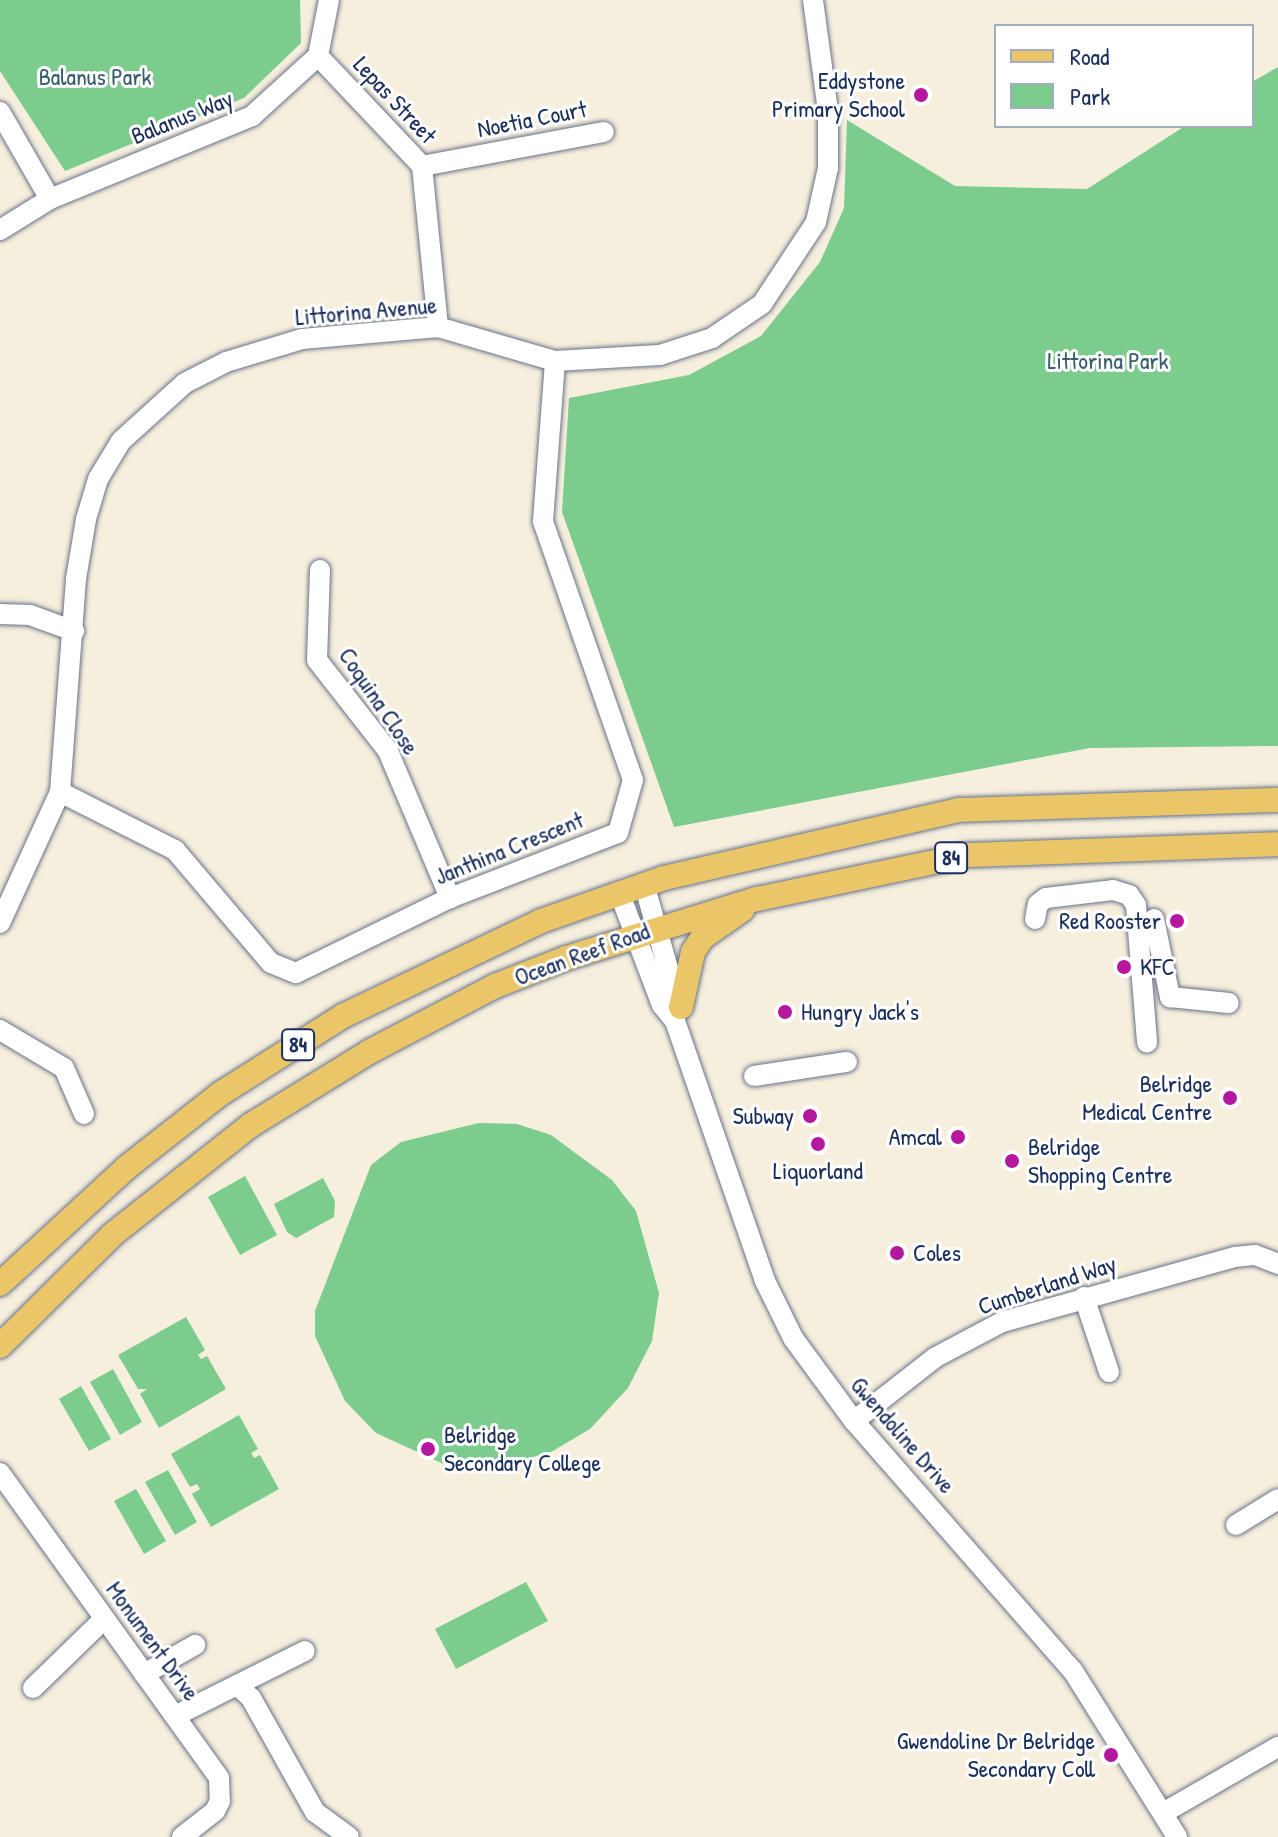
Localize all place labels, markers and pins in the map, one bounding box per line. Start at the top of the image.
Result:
place label: Eddystone Primary School [772,67,905,123]
marker: Eddystone Primary School [912,86,930,104]
place label: Red Rooster [1059,907,1161,935]
marker: Red Rooster [1168,912,1186,930]
place label: KFC [1140,953,1175,981]
marker: KFC [1115,958,1133,976]
place label: Hungry Jack's [801,998,919,1026]
marker: Hungry Jack's [776,1003,794,1021]
place label: Belridge Medical Centre [1082,1070,1212,1126]
marker: Belridge Medical Centre [1219,1087,1241,1109]
place label: Subway [733,1102,794,1130]
marker: Subway [801,1107,819,1125]
place label: Amcal [889,1123,942,1151]
marker: Amcal [949,1128,967,1146]
place label: Belridge Shopping Centre [1028,1133,1172,1189]
marker: Liquorland [809,1135,827,1153]
marker: Belridge Shopping Centre [1003,1152,1021,1170]
place label: Liquorland [773,1157,863,1185]
place label: Coles [913,1239,961,1267]
marker: Coles [888,1244,906,1262]
place label: Belridge Secondary College [444,1421,601,1477]
marker: Belridge Secondary College [419,1440,437,1458]
place label: Gwendoline Dr Belridge Secondary Coll [897,1727,1095,1783]
marker: Gwendoline Dr Belridge Secondary Coll [1102,1746,1120,1764]

